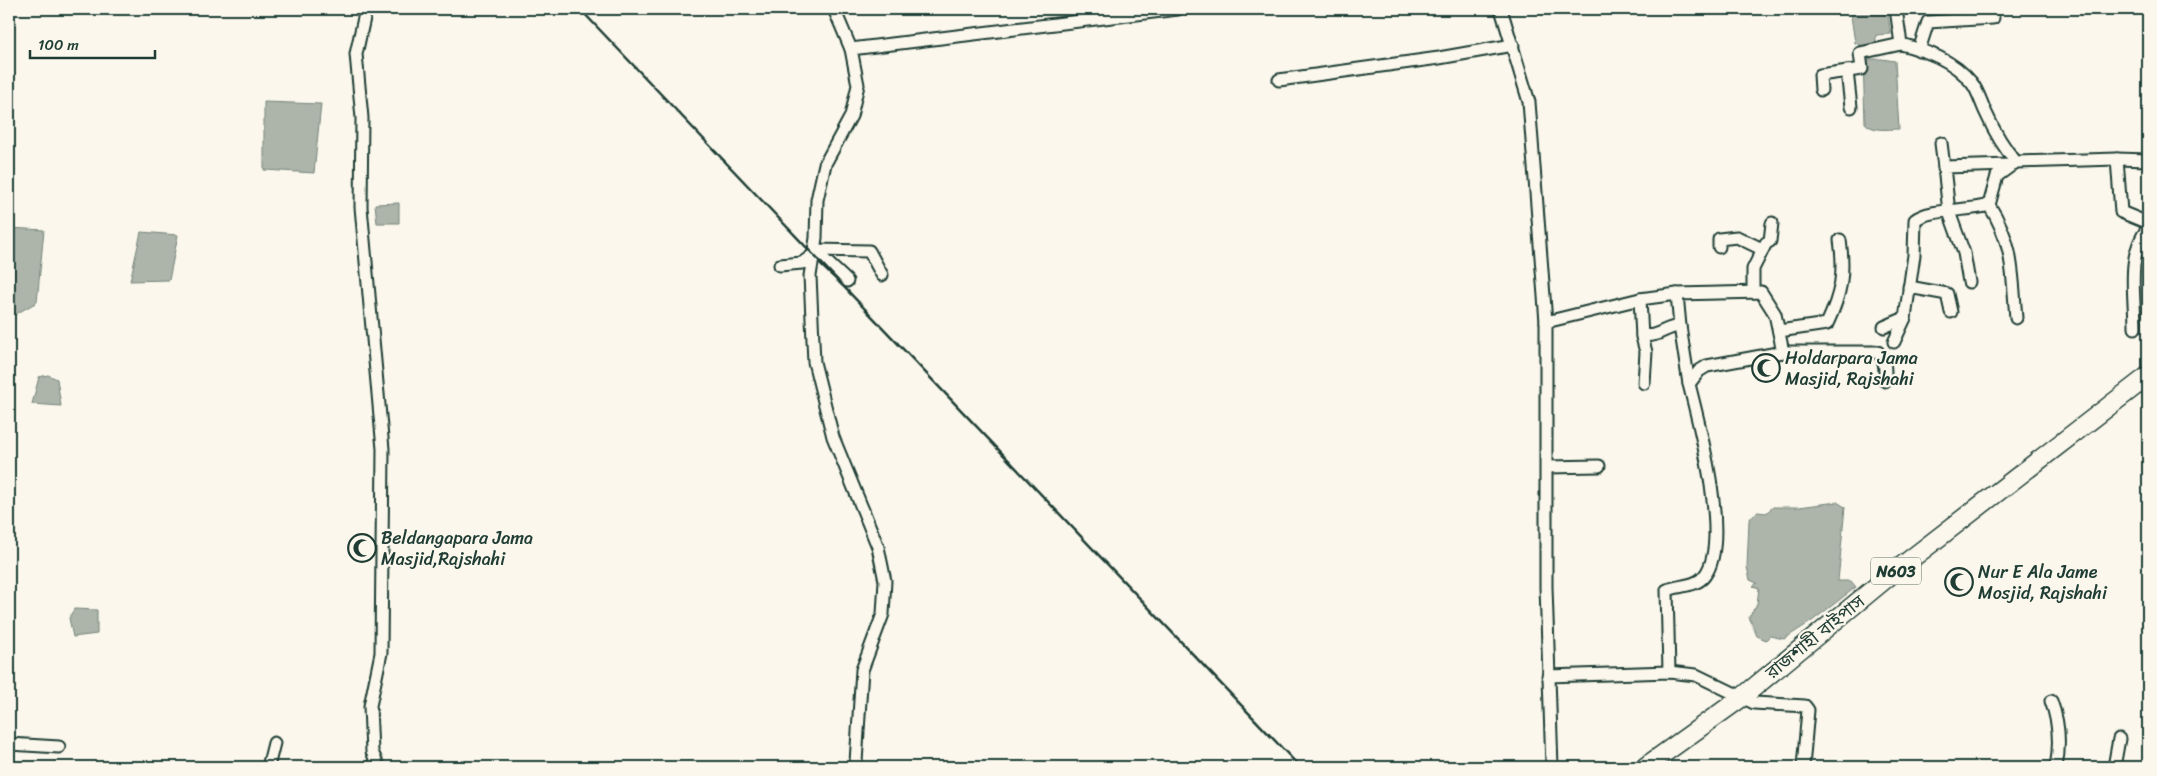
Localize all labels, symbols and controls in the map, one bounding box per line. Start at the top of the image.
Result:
scale bar [30,28,155,60]
text: 100 m [38,32,79,58]
place label: Holdarpara Jama Masjid, Rajshahi [1785,342,1918,395]
mosque icon: Holdarpara Jama Masjid, Rajshahi [1751,353,1781,383]
place label: Beldangapara Jama Masjid,Rajshahi [381,522,533,575]
mosque icon: Beldangapara Jama Masjid,Rajshahi [347,533,377,563]
place label: Nur E Ala Jame Mosjid, Rajshahi [1978,556,2108,609]
road number: N603 [1871,558,1921,584]
mosque icon: Nur E Ala Jame Mosjid, Rajshahi [1944,567,1974,597]
street label: রাজশাহী বাইপাস [1757,586,1873,688]

